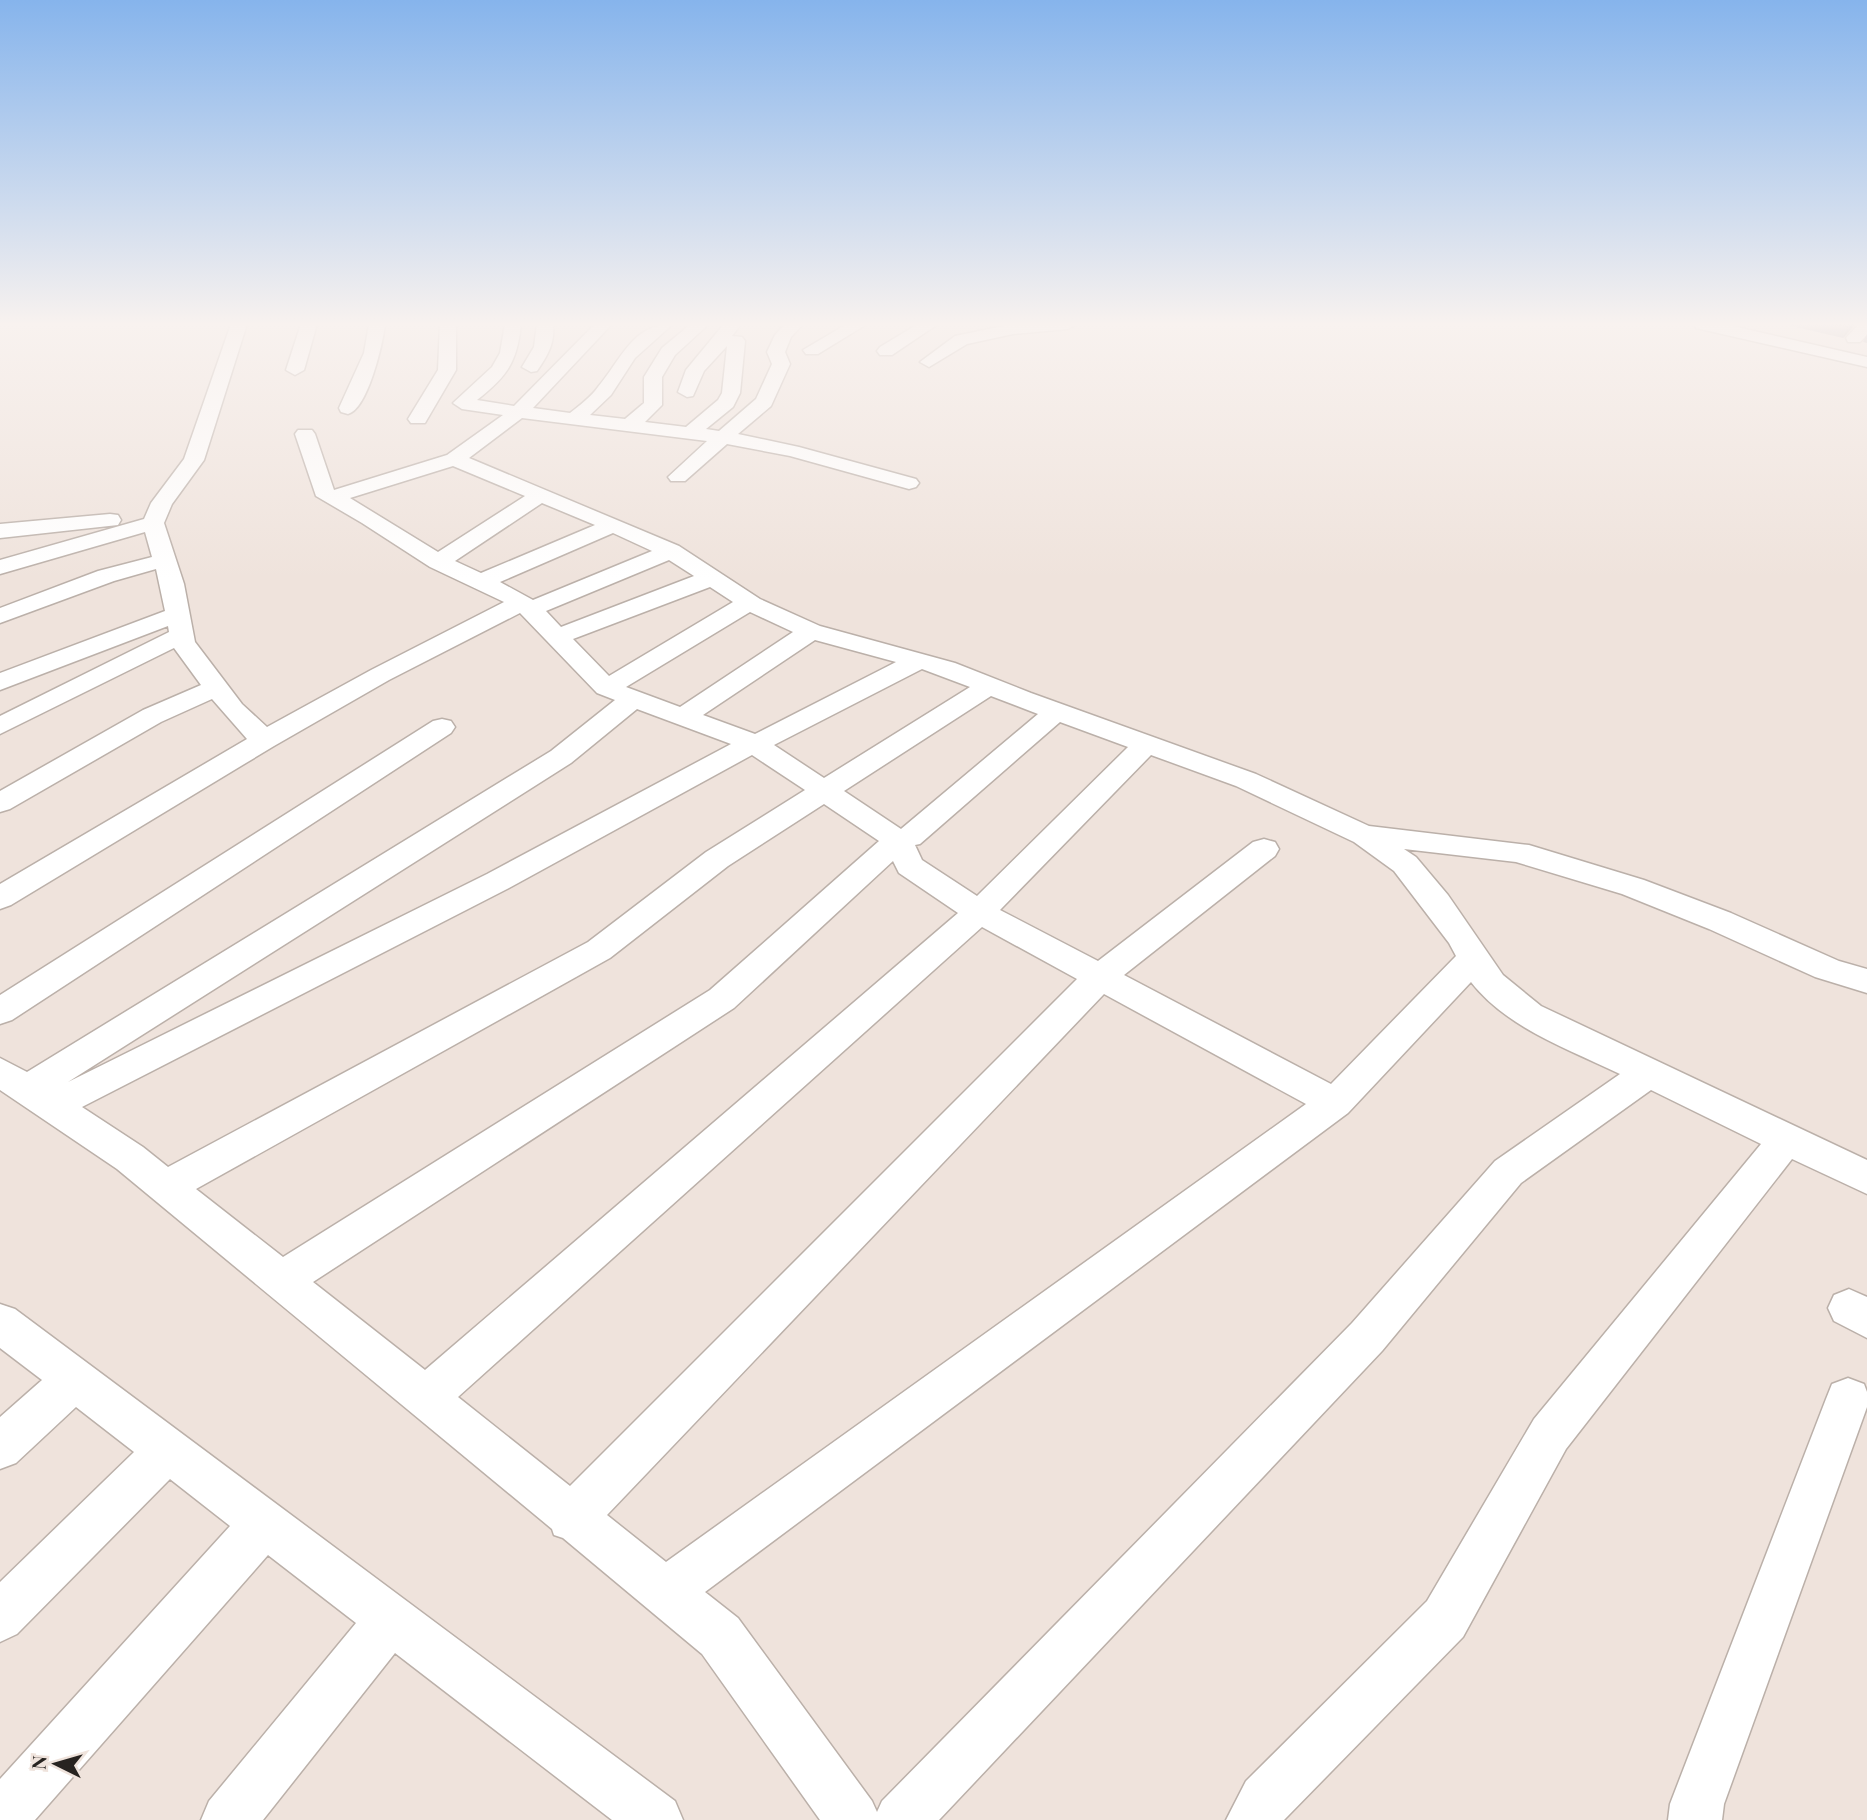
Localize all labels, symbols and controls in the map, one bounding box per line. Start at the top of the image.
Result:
north arrow [21,1729,91,1799]
text: N [25,1754,52,1770]

